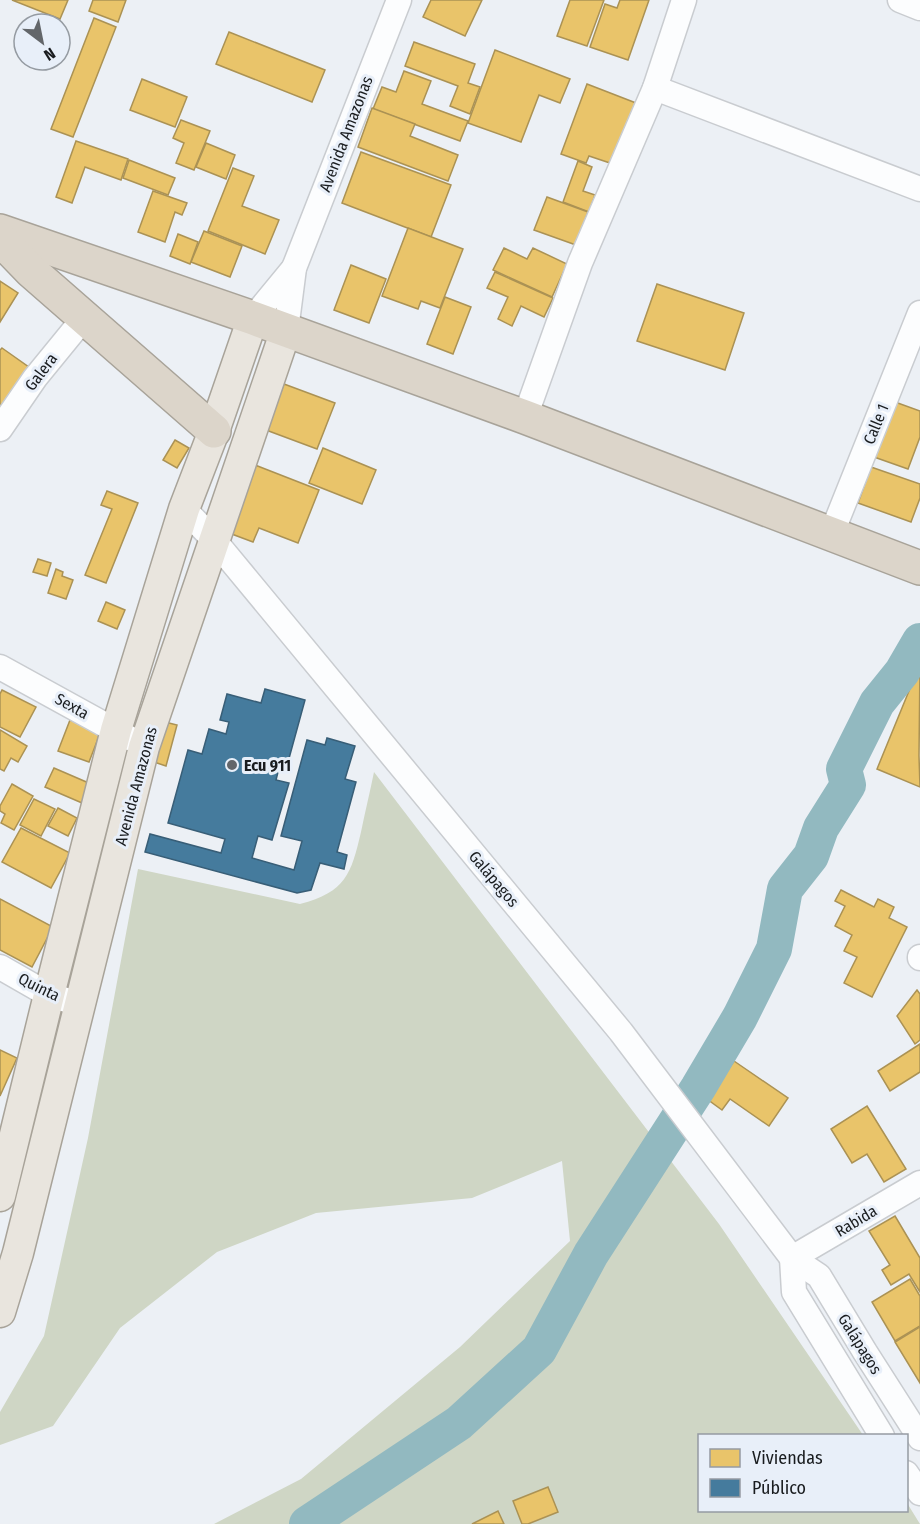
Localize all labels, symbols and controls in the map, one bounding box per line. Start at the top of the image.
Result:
north arrow [12,12,72,72]
text: N [41,44,59,65]
street label: Avenida Amazonas [315,73,377,194]
street label: Galera [21,349,61,394]
street label: Calle 1 [859,401,893,447]
street label: Sexta [52,689,92,723]
street label: Avenida Amazonas [111,724,161,847]
place label: Ecu 911 [244,756,291,775]
marker: Ecu 911 [225,758,239,772]
street label: Galápagos [465,847,523,911]
street label: Quinta [15,969,63,1005]
street label: Rabida [832,1201,880,1241]
street label: Galápagos [834,1310,886,1378]
legend [698,1434,908,1512]
text: Viviendas [752,1447,823,1469]
text: Público [752,1477,806,1499]

